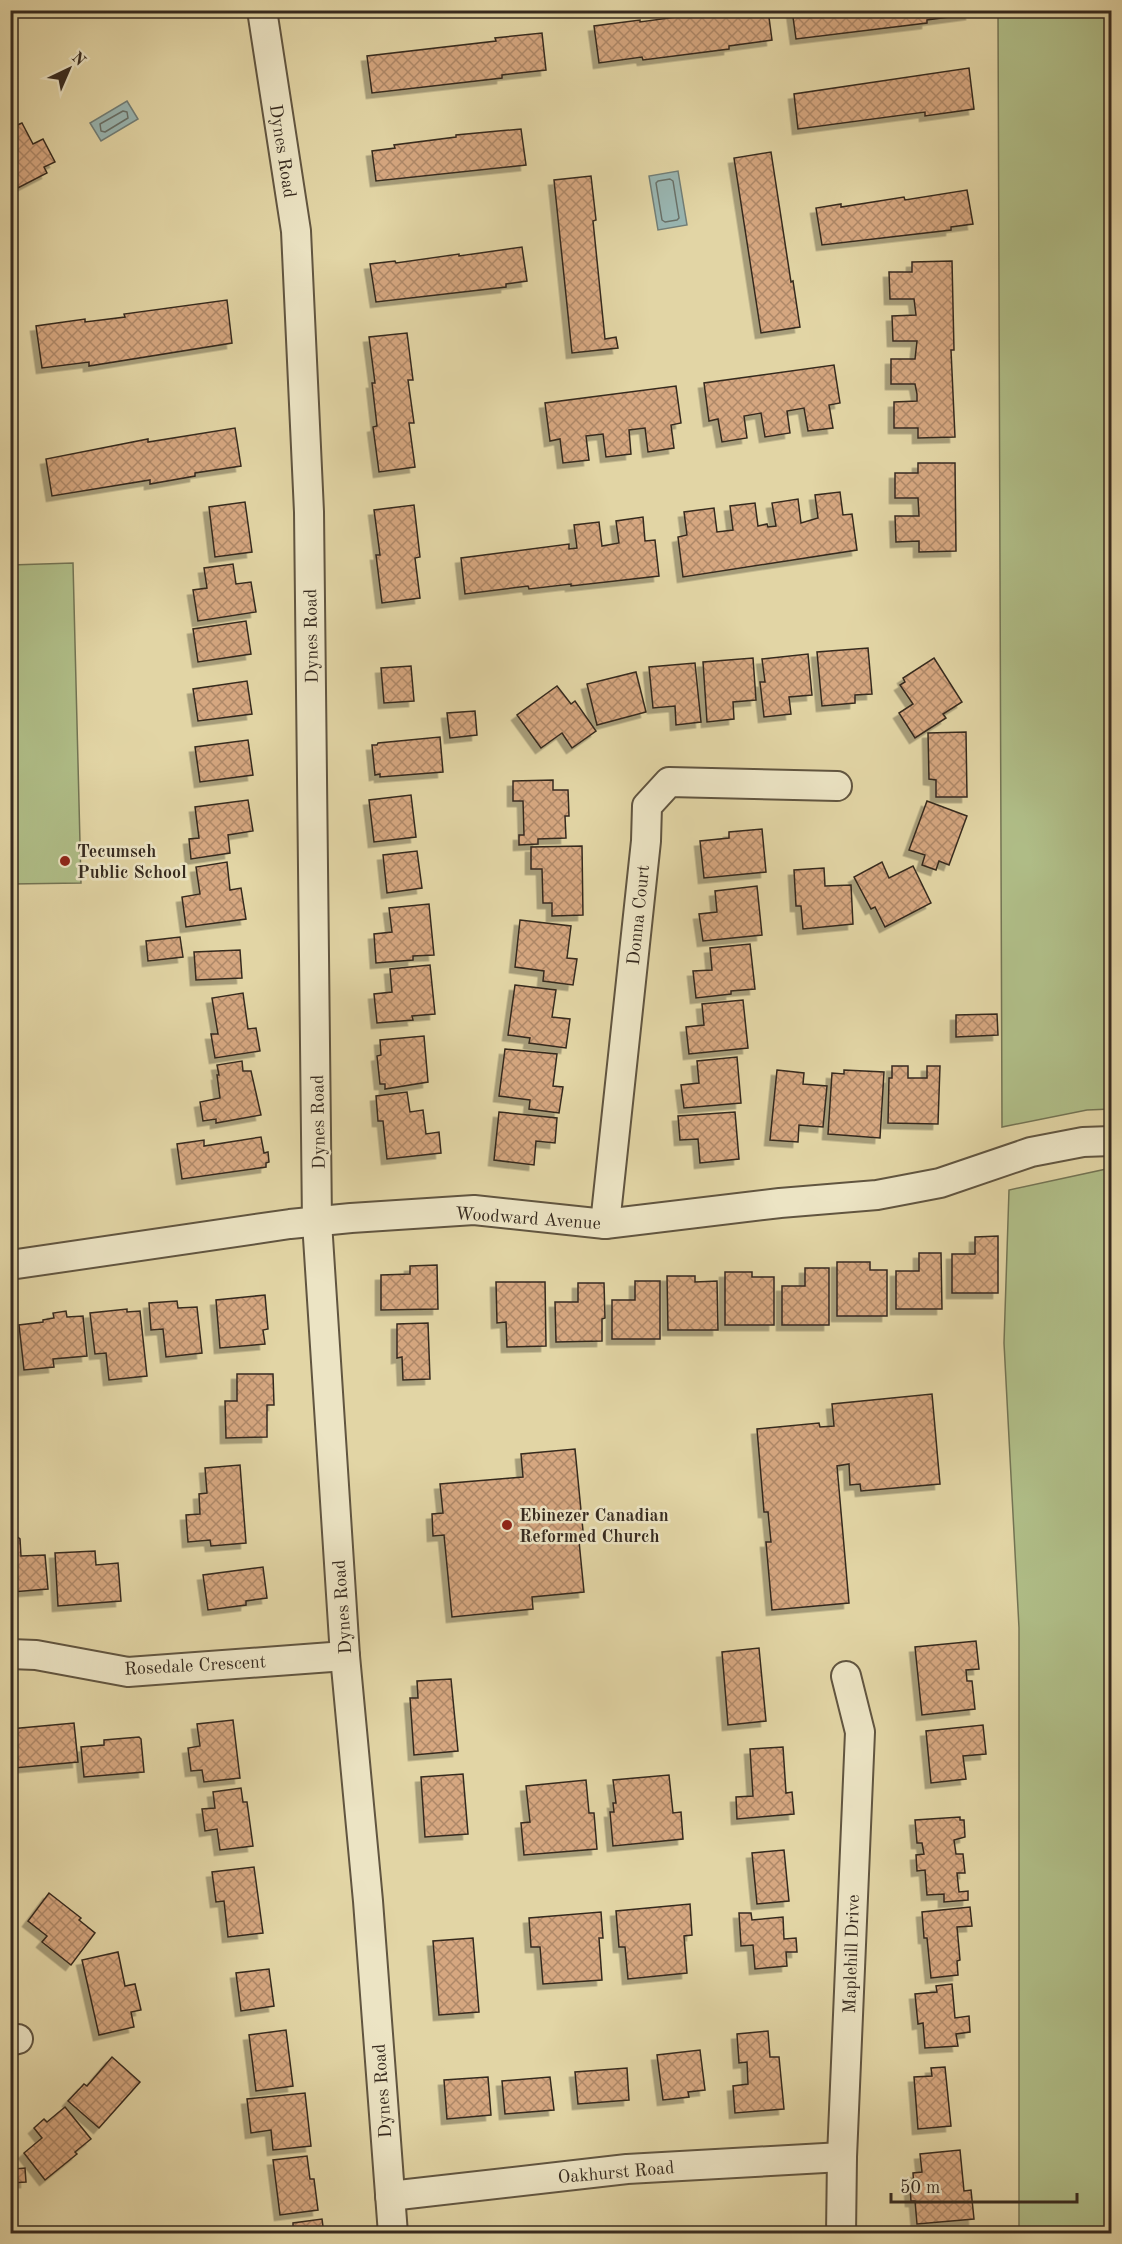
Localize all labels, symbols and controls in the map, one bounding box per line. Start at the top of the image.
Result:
north arrow [39,39,99,99]
text: N [68,50,89,70]
street label: Dynes Road [266,103,298,199]
street label: Dynes Road [302,589,322,683]
place label: Tecumseh Public School [77,843,187,882]
marker: Tecumseh Public School [58,854,72,868]
street label: Donna Court [625,864,653,966]
street label: Dynes Road [309,1075,329,1169]
street label: Woodward Avenue [454,1205,601,1233]
place label: Ebinezer Canadian Reformed Church [519,1507,669,1546]
marker: Ebinezer Canadian Reformed Church [500,1518,514,1532]
street label: Dynes Road [331,1559,355,1655]
street label: Rosedale Crescent [124,1653,266,1679]
street label: Maplehill Drive [841,1894,863,2014]
street label: Dynes Road [371,2043,395,2139]
street label: Oakhurst Road [557,2159,675,2187]
scale bar [891,2166,1077,2204]
text: 50 m [900,2179,940,2197]

